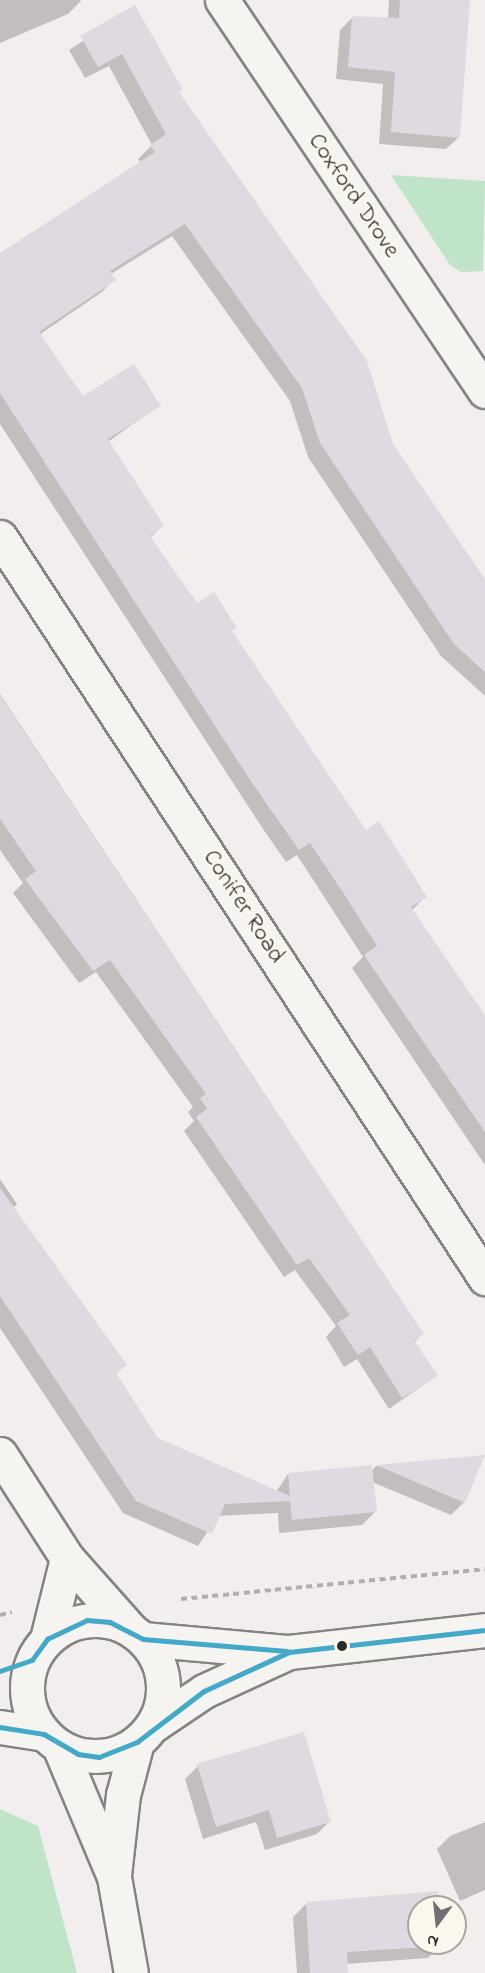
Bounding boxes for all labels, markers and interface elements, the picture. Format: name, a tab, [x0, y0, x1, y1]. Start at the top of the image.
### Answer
street label: Coxford Drove	[301, 128, 405, 264]
street label: Conifer Road	[196, 845, 290, 969]
unlabelled marker	[336, 1640, 348, 1652]
north arrow	[407, 1895, 467, 1955]
text: N	[425, 1927, 441, 1953]

